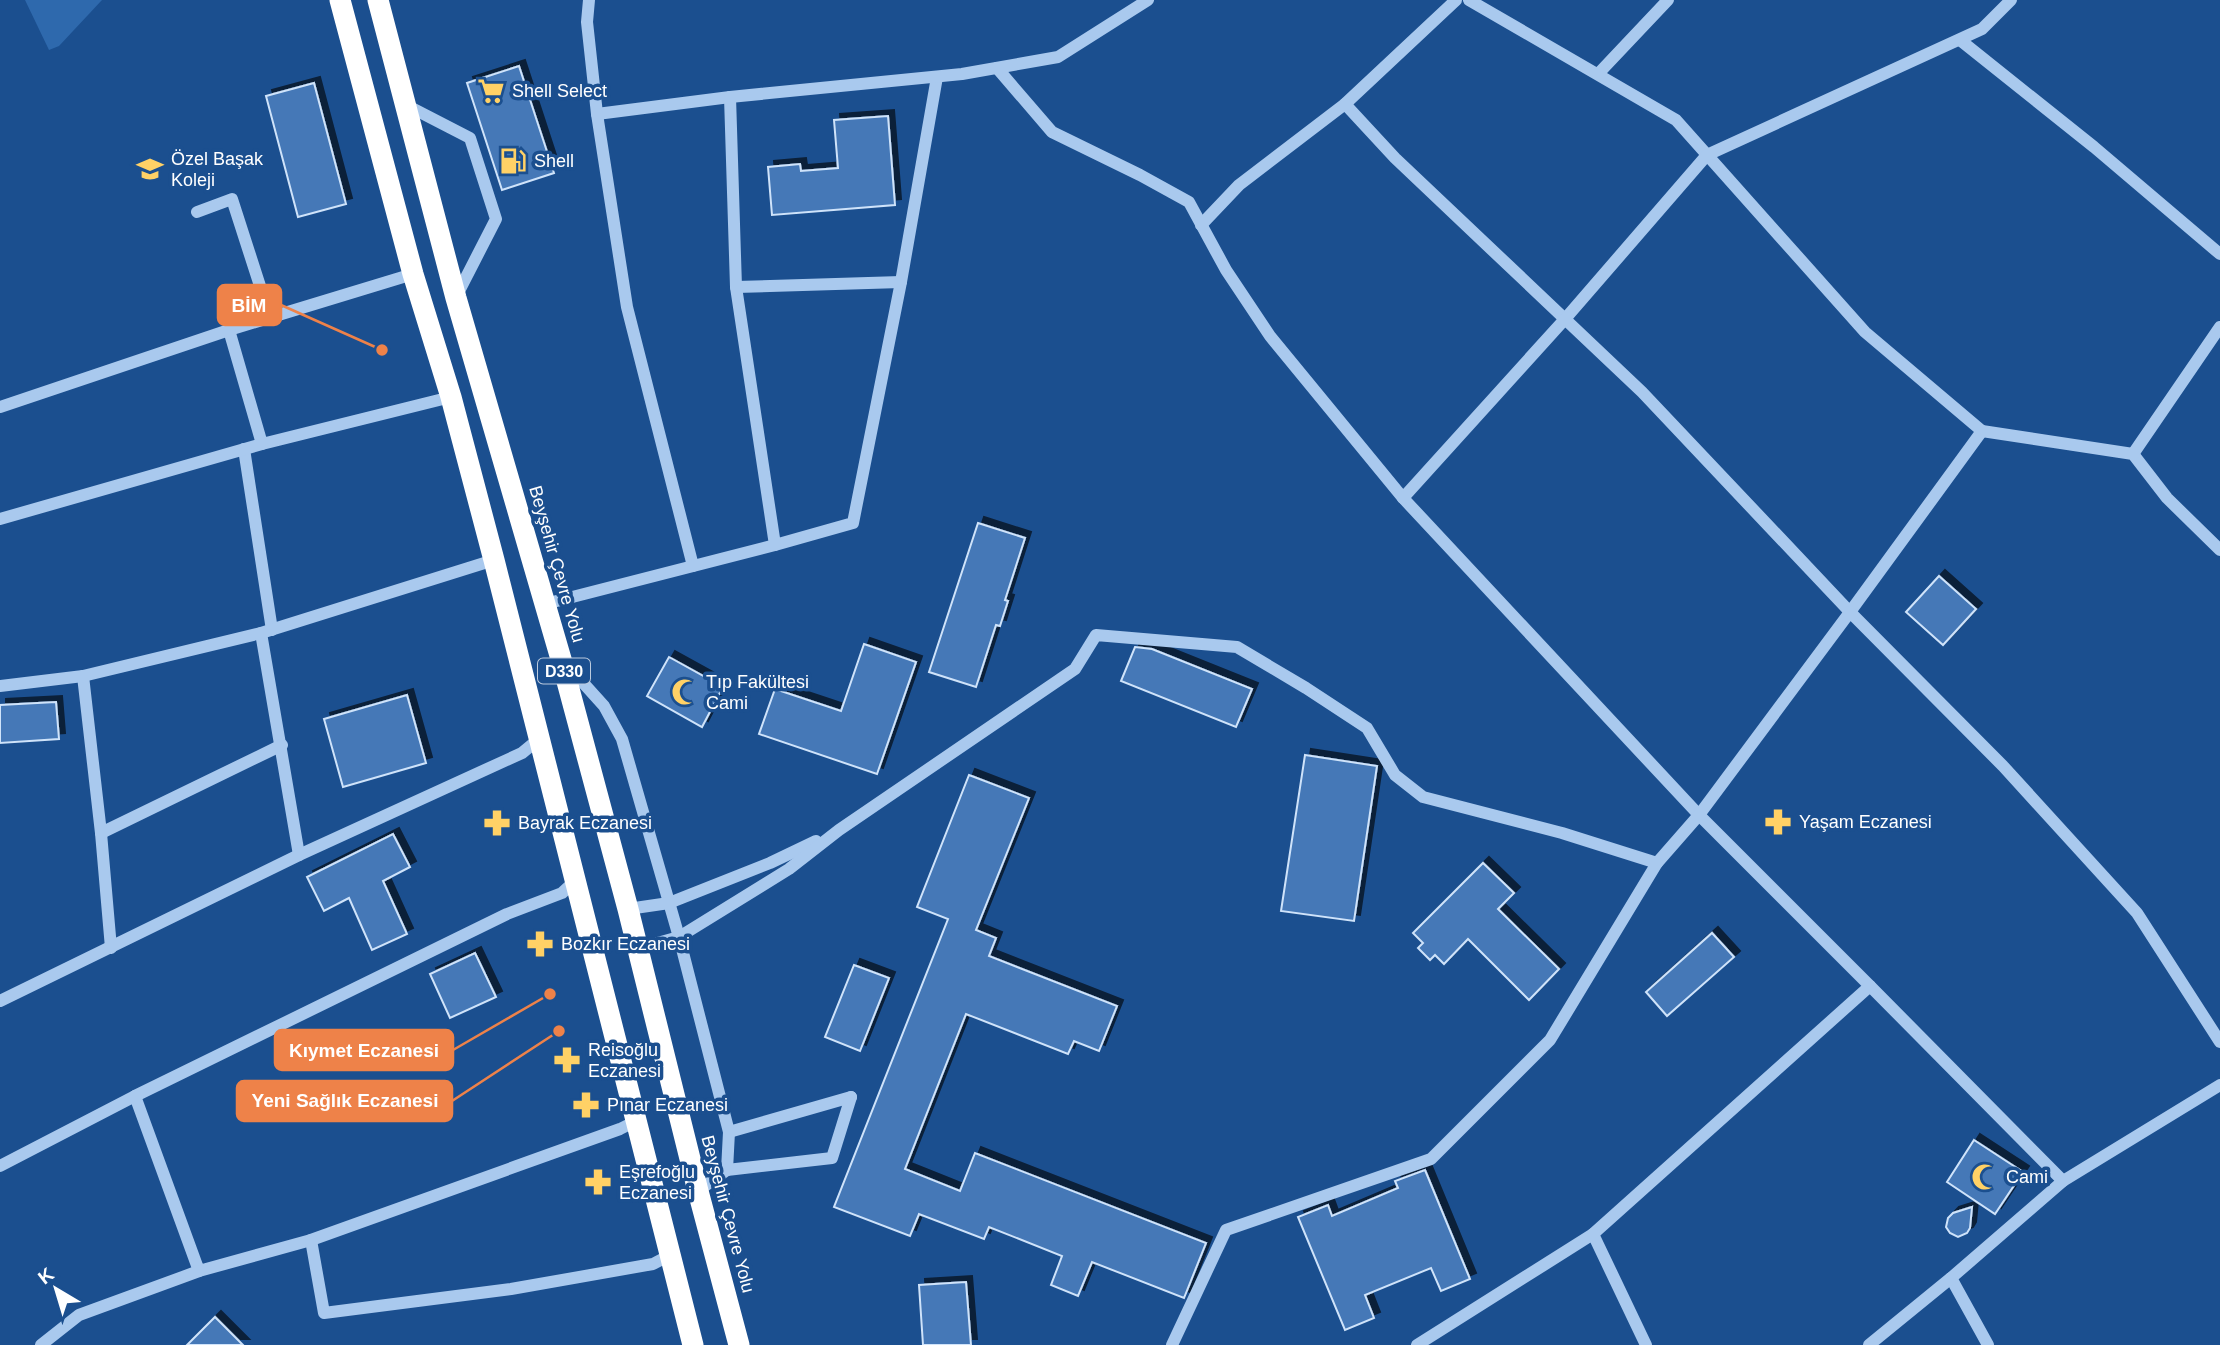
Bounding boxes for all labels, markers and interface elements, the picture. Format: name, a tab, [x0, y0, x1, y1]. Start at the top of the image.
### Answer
supermarket icon: Shell Select	[476, 76, 506, 106]
place label: Shell Select	[512, 81, 607, 101]
fuel station icon: Shell	[498, 146, 528, 176]
place label: Özel Başak Koleji	[171, 149, 264, 190]
place label: Shell	[534, 151, 574, 171]
school or university icon: Özel Başak Koleji	[135, 154, 165, 184]
callout: BİM	[218, 285, 281, 325]
text: BİM	[232, 295, 266, 316]
street label: Beyşehir Çevre Yolu	[525, 483, 589, 645]
road number: D330	[538, 658, 590, 684]
place label: Tıp Fakültesi Cami	[706, 672, 809, 713]
mosque icon: Tıp Fakültesi Cami	[670, 677, 700, 707]
pharmacy icon: Yaşam Eczanesi	[1763, 807, 1793, 837]
pharmacy icon: Bayrak Eczanesi	[482, 808, 512, 838]
place label: Yaşam Eczanesi	[1799, 812, 1932, 832]
place label: Bayrak Eczanesi	[518, 813, 652, 833]
pharmacy icon: Bozkır Eczanesi	[525, 929, 555, 959]
place label: Bozkır Eczanesi	[561, 934, 690, 954]
callout: Kıymet Eczanesi	[275, 1030, 453, 1070]
text: Kıymet Eczanesi	[289, 1040, 439, 1061]
place label: Reisoğlu Eczanesi	[588, 1040, 661, 1081]
pharmacy icon: Reisoğlu Eczanesi	[552, 1045, 582, 1075]
callout: Yeni Sağlık Eczanesi	[237, 1081, 452, 1121]
text: Yeni Sağlık Eczanesi	[252, 1090, 438, 1111]
pharmacy icon: Pınar Eczanesi	[571, 1090, 601, 1120]
place label: Pınar Eczanesi	[607, 1095, 728, 1115]
street label: Beyşehir Çevre Yolu	[697, 1133, 759, 1295]
place label: Eşrefoğlu Eczanesi	[619, 1162, 695, 1203]
mosque icon: Cami	[1970, 1162, 2000, 1192]
pharmacy icon: Eşrefoğlu Eczanesi	[583, 1167, 613, 1197]
place label: Cami	[2006, 1167, 2048, 1187]
north arrow	[21, 1254, 91, 1324]
text: K	[34, 1263, 58, 1288]

